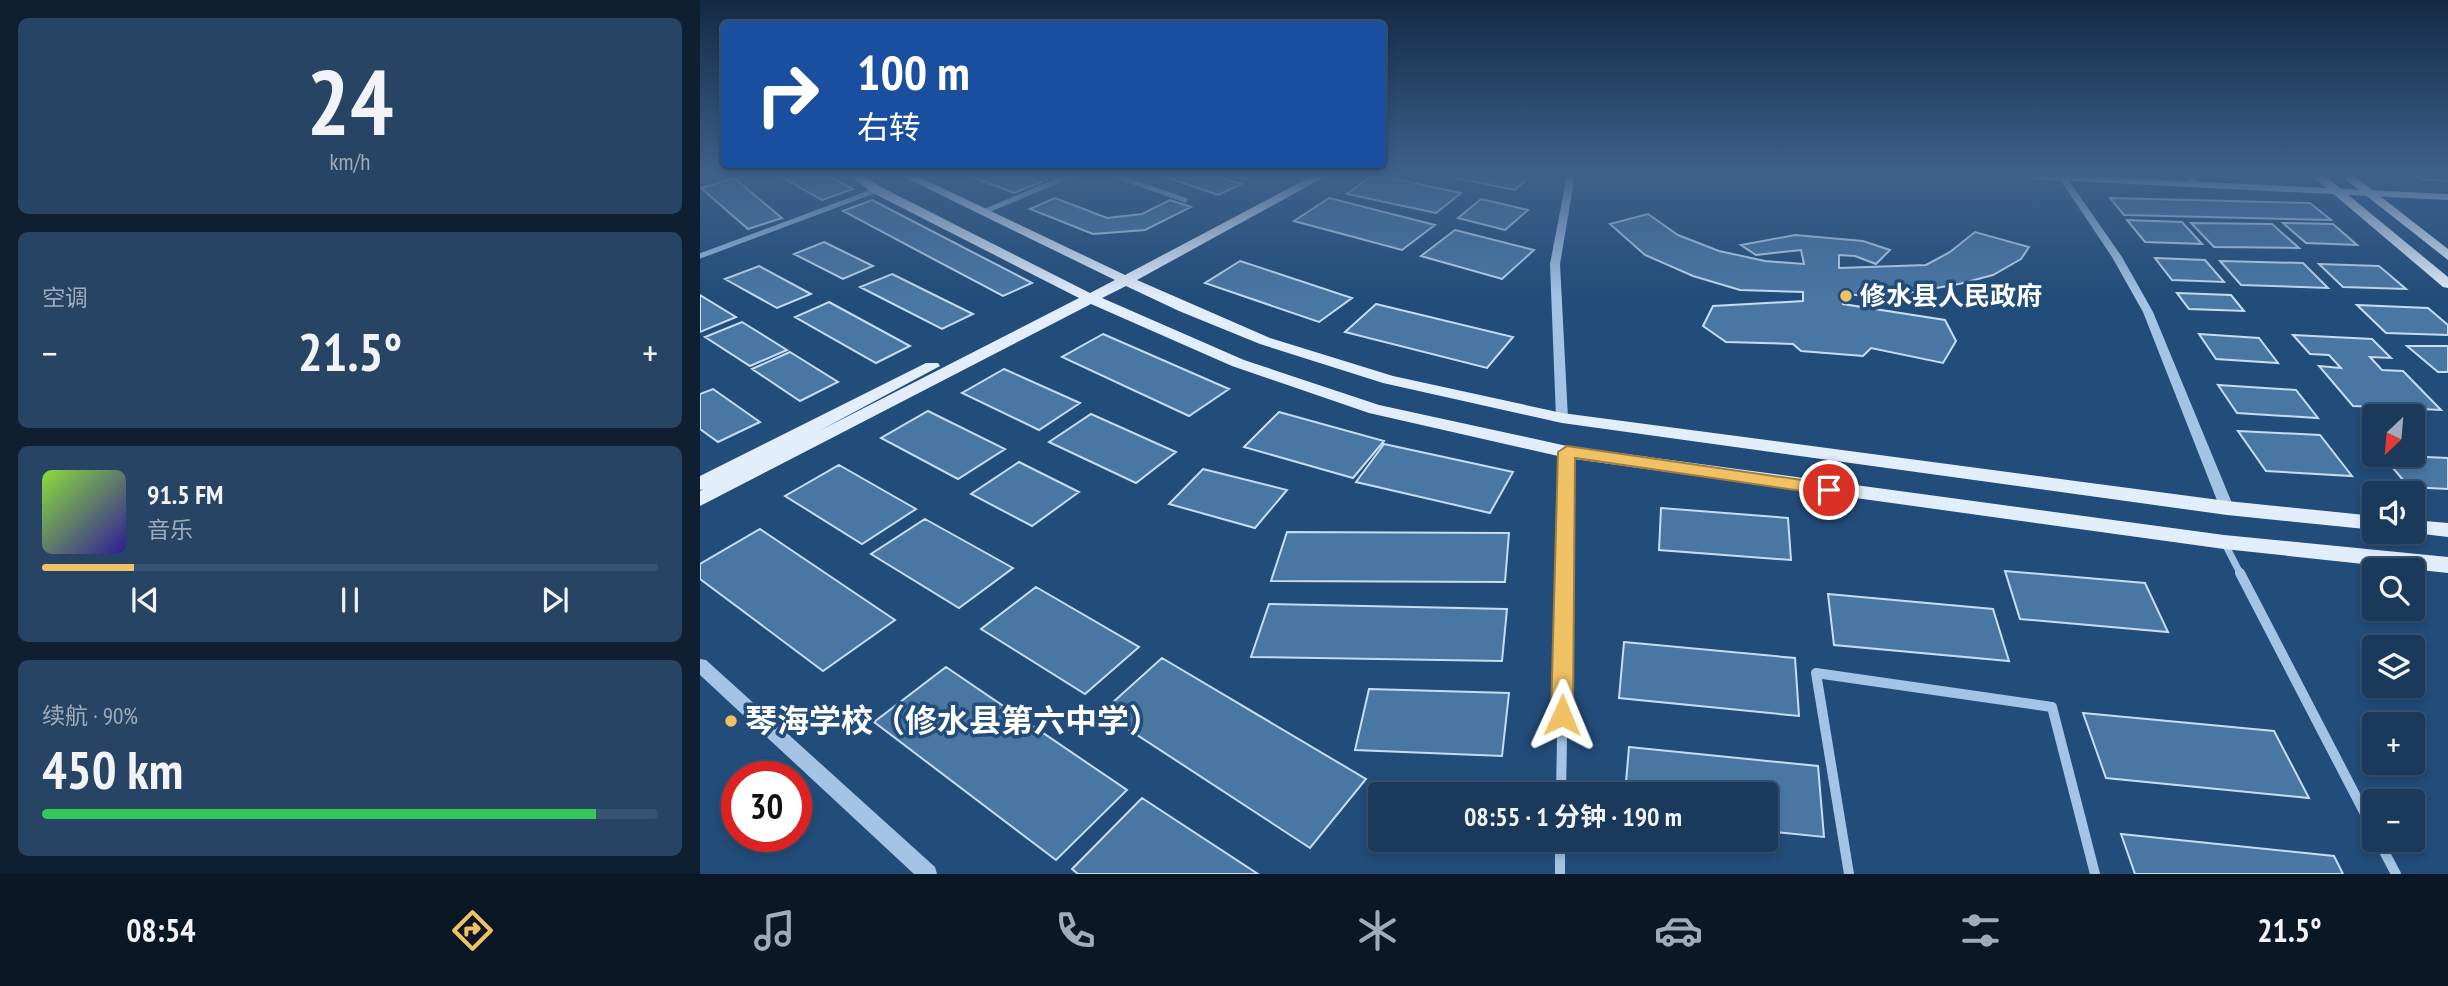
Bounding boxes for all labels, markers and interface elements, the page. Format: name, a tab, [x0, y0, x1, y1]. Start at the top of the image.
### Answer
text: 100 m	[857, 40, 970, 104]
text: 24	[307, 42, 394, 160]
icon: right	[742, 49, 833, 140]
text: 右转	[857, 106, 921, 148]
text: km/h	[330, 147, 370, 176]
place label: 修水县人民政府	[1860, 279, 2042, 312]
text: 空调	[42, 283, 88, 312]
marker: 修水县人民政府	[1838, 288, 1854, 304]
text: 21.5°	[298, 318, 402, 385]
text: −	[42, 328, 58, 377]
text: +	[642, 328, 658, 377]
north arrow	[2362, 404, 2426, 467]
map controls	[2362, 404, 2425, 852]
pin	[1799, 460, 1859, 520]
icon: arrive	[1810, 471, 1848, 509]
text: 91.5 FM	[147, 478, 223, 511]
button: sound	[2362, 481, 2425, 544]
text: 音乐	[147, 515, 193, 544]
button: search	[2362, 558, 2425, 621]
icon: previous	[126, 581, 164, 619]
icon: pause	[331, 581, 369, 619]
icon: next	[536, 581, 574, 619]
button: layers	[2362, 635, 2425, 698]
position arrow	[1525, 678, 1599, 752]
place label: 琴海学校（修水县第六中学）	[745, 699, 1161, 741]
text: 续航 · 90%	[42, 701, 138, 730]
button: +	[2362, 712, 2425, 775]
marker: 琴海学校（修水县第六中学）	[723, 713, 739, 729]
text: 450 km	[42, 736, 183, 803]
speed limit sign: 30	[721, 761, 812, 852]
button: −	[2362, 789, 2425, 852]
text: 08:55 · 1 分钟 · 190 m	[1464, 800, 1682, 833]
icon: directions	[448, 906, 497, 955]
icon: music	[750, 906, 799, 955]
icon: phone	[1051, 906, 1100, 955]
icon: climate	[1353, 906, 1402, 955]
icon: car	[1654, 906, 1703, 955]
icon: filters	[1956, 906, 2005, 955]
text: 08:54	[126, 909, 195, 951]
text: 21.5°	[2257, 909, 2322, 951]

